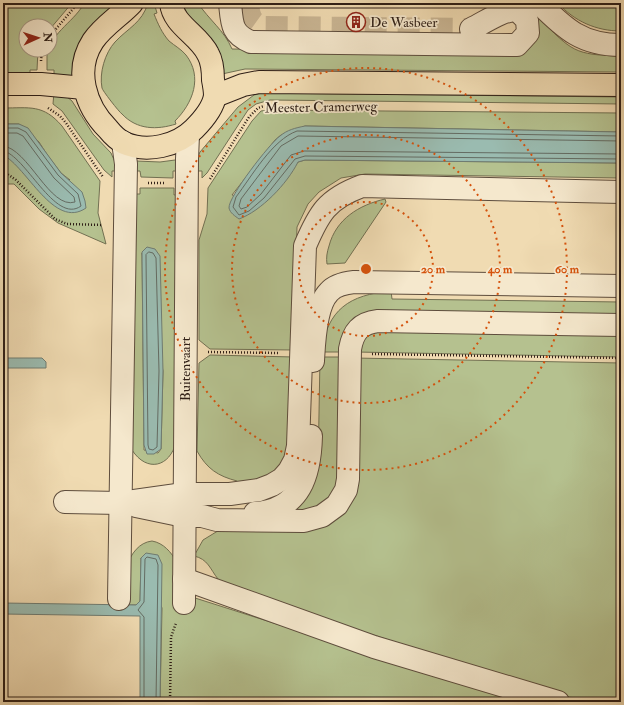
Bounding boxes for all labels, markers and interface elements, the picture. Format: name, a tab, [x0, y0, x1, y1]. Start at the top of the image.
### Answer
building icon: De Wasbeer	[345, 11, 367, 33]
place label: De Wasbeer	[370, 14, 438, 31]
north arrow	[18, 18, 58, 58]
text: N	[41, 31, 54, 44]
street label: Meester Cramerweg	[265, 97, 379, 116]
centre of rings	[359, 262, 373, 276]
text: 20 m	[421, 262, 446, 277]
text: 40 m	[487, 262, 513, 277]
text: 60 m	[555, 262, 580, 277]
street label: Buitenvaart	[177, 336, 194, 401]

